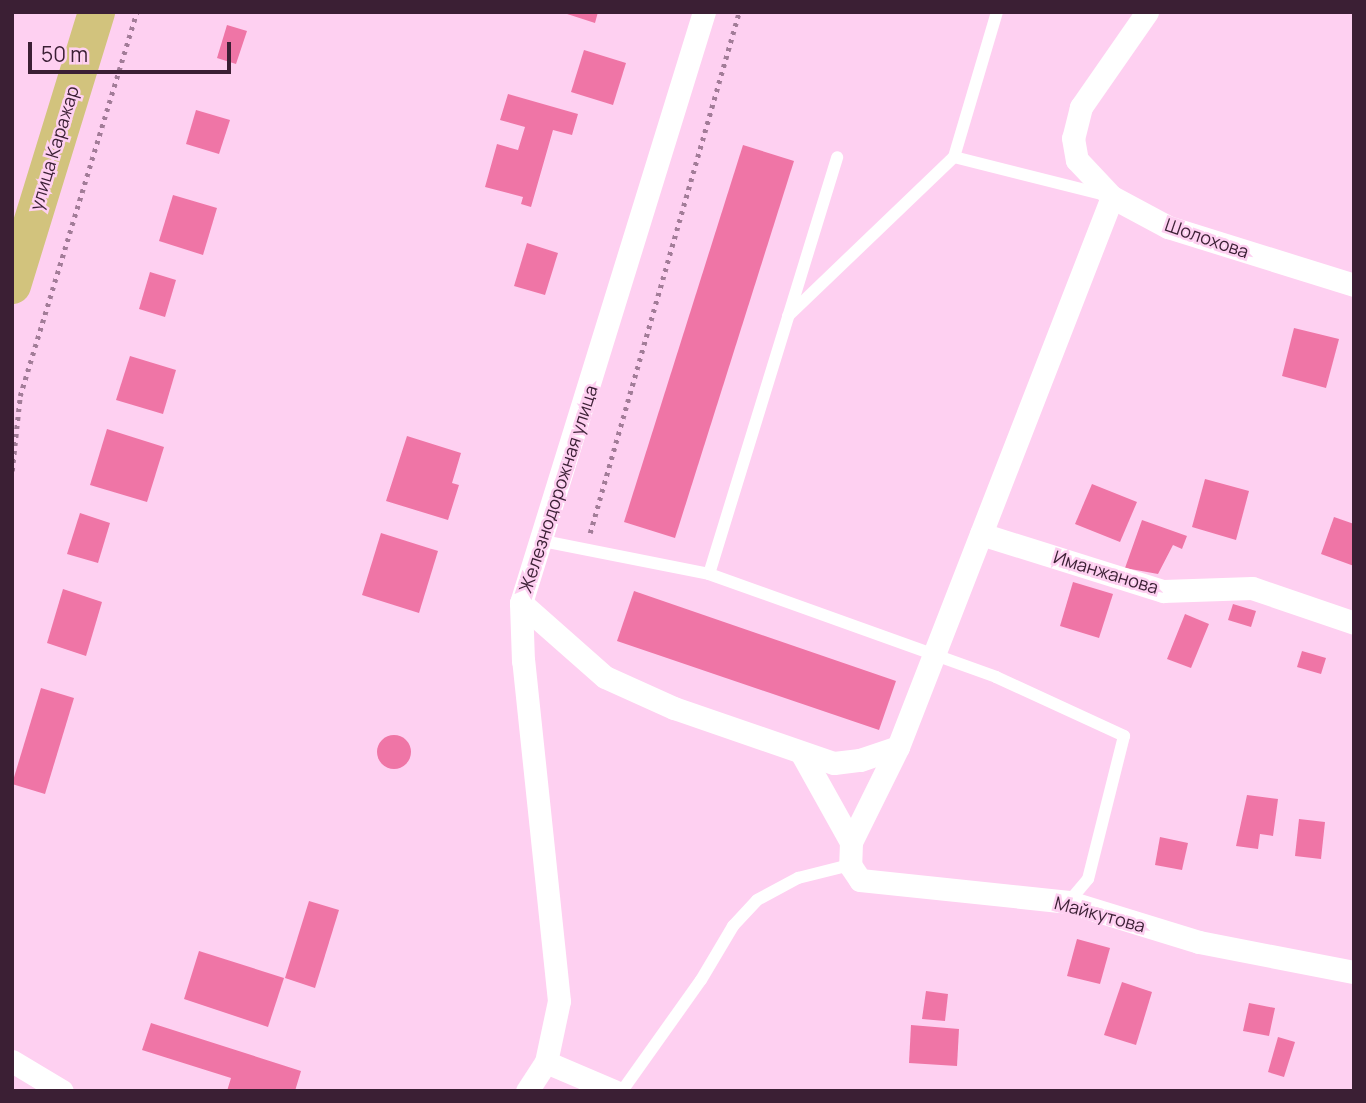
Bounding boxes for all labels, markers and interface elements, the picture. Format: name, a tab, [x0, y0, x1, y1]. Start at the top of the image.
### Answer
scale bar	[32, 28, 234, 72]
text: 50 m	[41, 40, 88, 68]
street label: улица Каражар	[25, 83, 83, 213]
street label: Шолохова	[1162, 214, 1252, 262]
street label: Железнодорожная улица	[514, 382, 602, 596]
street label: Иманжанова	[1051, 546, 1161, 598]
street label: Майкутова	[1052, 892, 1148, 936]

